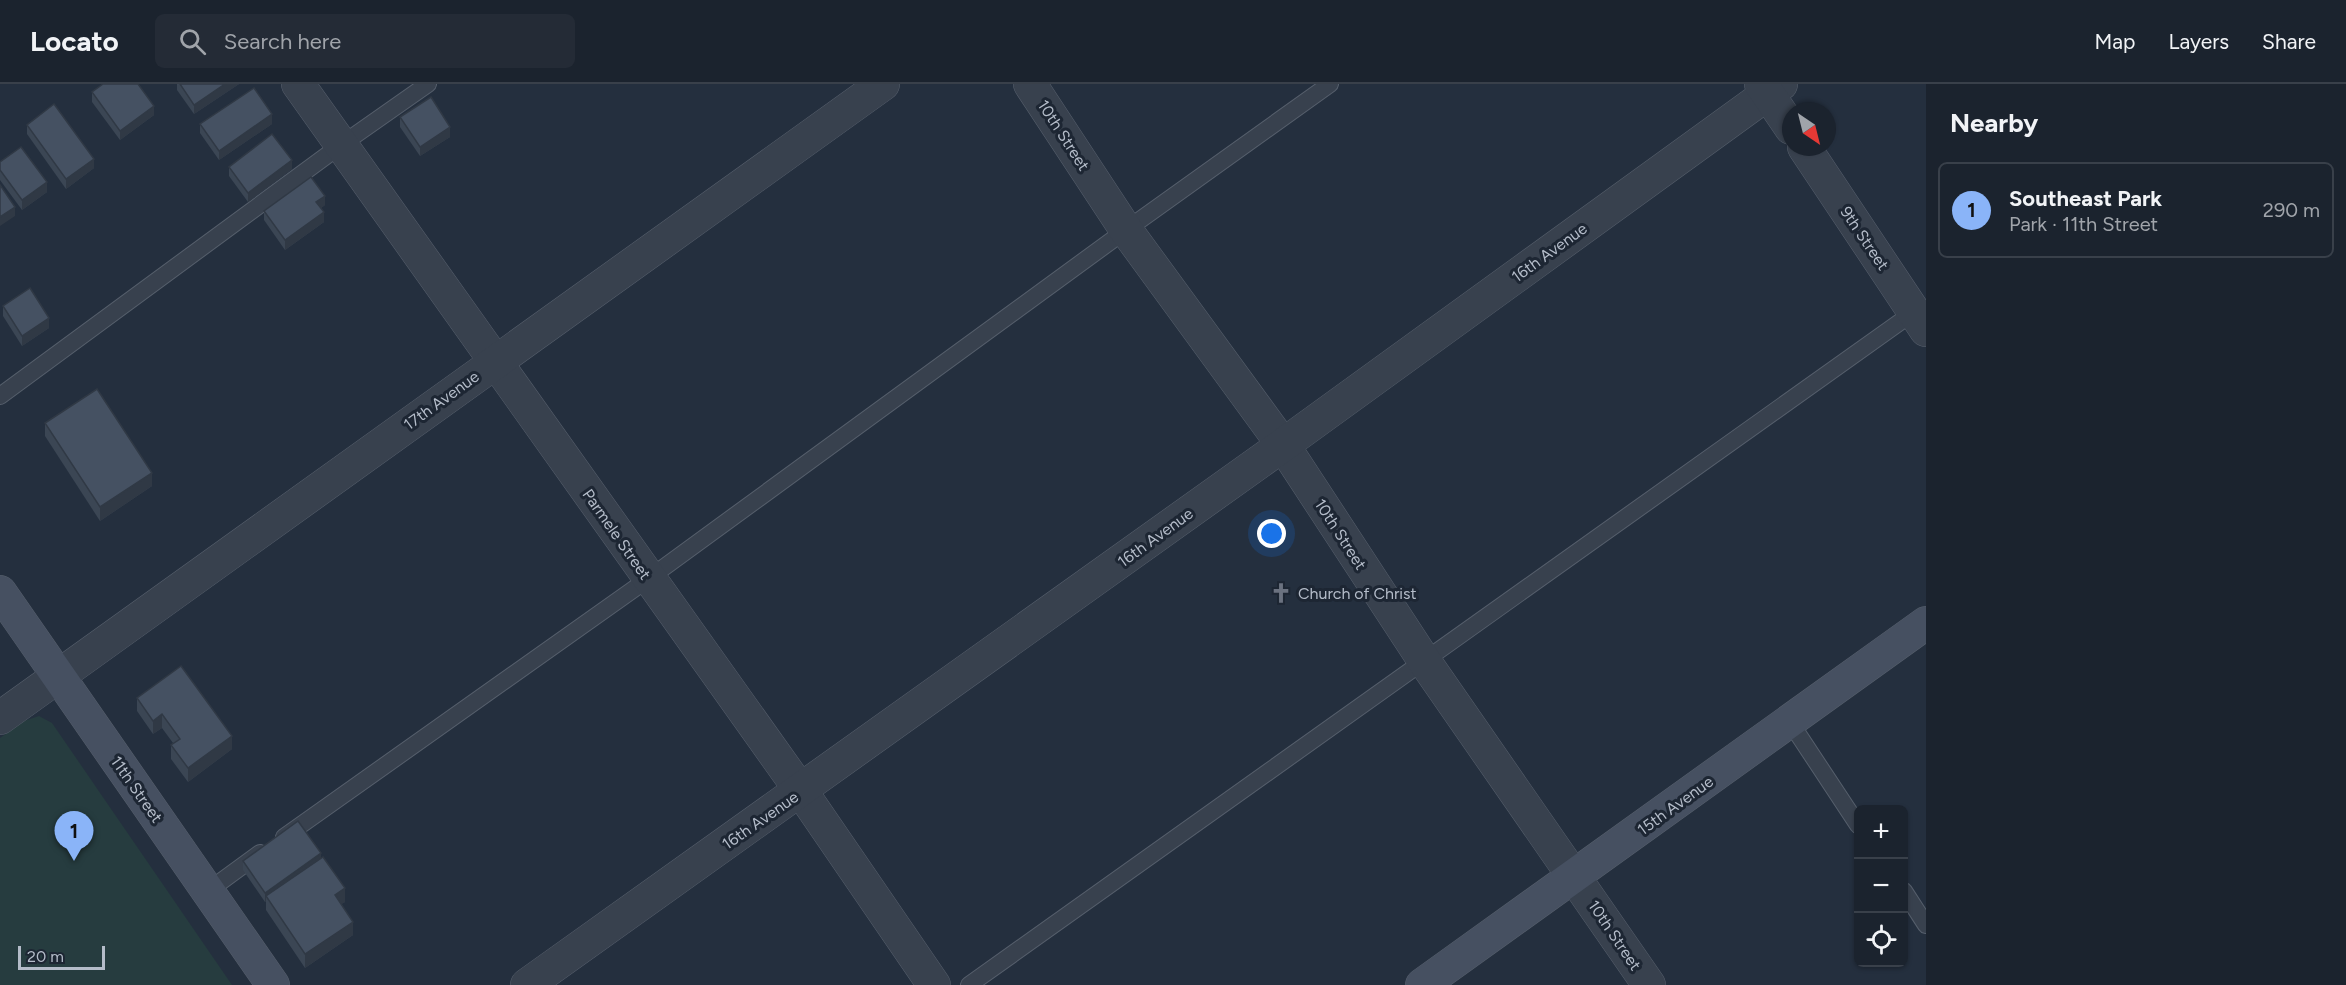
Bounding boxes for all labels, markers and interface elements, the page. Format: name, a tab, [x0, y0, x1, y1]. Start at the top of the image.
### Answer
search box	[155, 14, 575, 68]
text: Locato	[30, 24, 119, 58]
icon: search	[176, 25, 209, 58]
text: Search here	[224, 28, 341, 55]
text: Map	[2095, 29, 2135, 54]
text: Layers	[2168, 29, 2229, 54]
text: Share	[2262, 29, 2316, 54]
street label: 10th Street	[1034, 96, 1093, 174]
north arrow	[1782, 102, 1836, 156]
text: Nearby	[1950, 107, 2038, 139]
text: Southeast Park	[2009, 185, 2162, 212]
text: 1	[1967, 198, 1976, 222]
text: 290 m	[2263, 198, 2320, 222]
street label: 9th Street	[1836, 203, 1893, 274]
text: Park · 11th Street	[2009, 212, 2158, 236]
street label: 16th Avenue	[1508, 218, 1591, 286]
street label: 17th Avenue	[400, 367, 483, 434]
street label: Parmele Street	[578, 485, 655, 583]
street label: 10th Street	[1311, 495, 1370, 573]
street label: 16th Avenue	[1114, 503, 1197, 571]
your location	[1257, 519, 1286, 548]
church icon: Church of Christ	[1269, 581, 1293, 605]
place label: Church of Christ	[1298, 584, 1417, 603]
street label: 11th Street	[107, 752, 166, 826]
street label: 15th Avenue	[1634, 771, 1717, 839]
street label: 16th Avenue	[719, 787, 802, 854]
map controls	[1854, 805, 1908, 967]
button: +	[1854, 805, 1908, 859]
pin: 1	[54, 812, 94, 861]
button: −	[1854, 859, 1908, 913]
street label: 10th Street	[1584, 897, 1645, 974]
button: locate	[1854, 913, 1908, 967]
scale bar	[18, 943, 105, 970]
text: 20 m	[27, 947, 64, 966]

